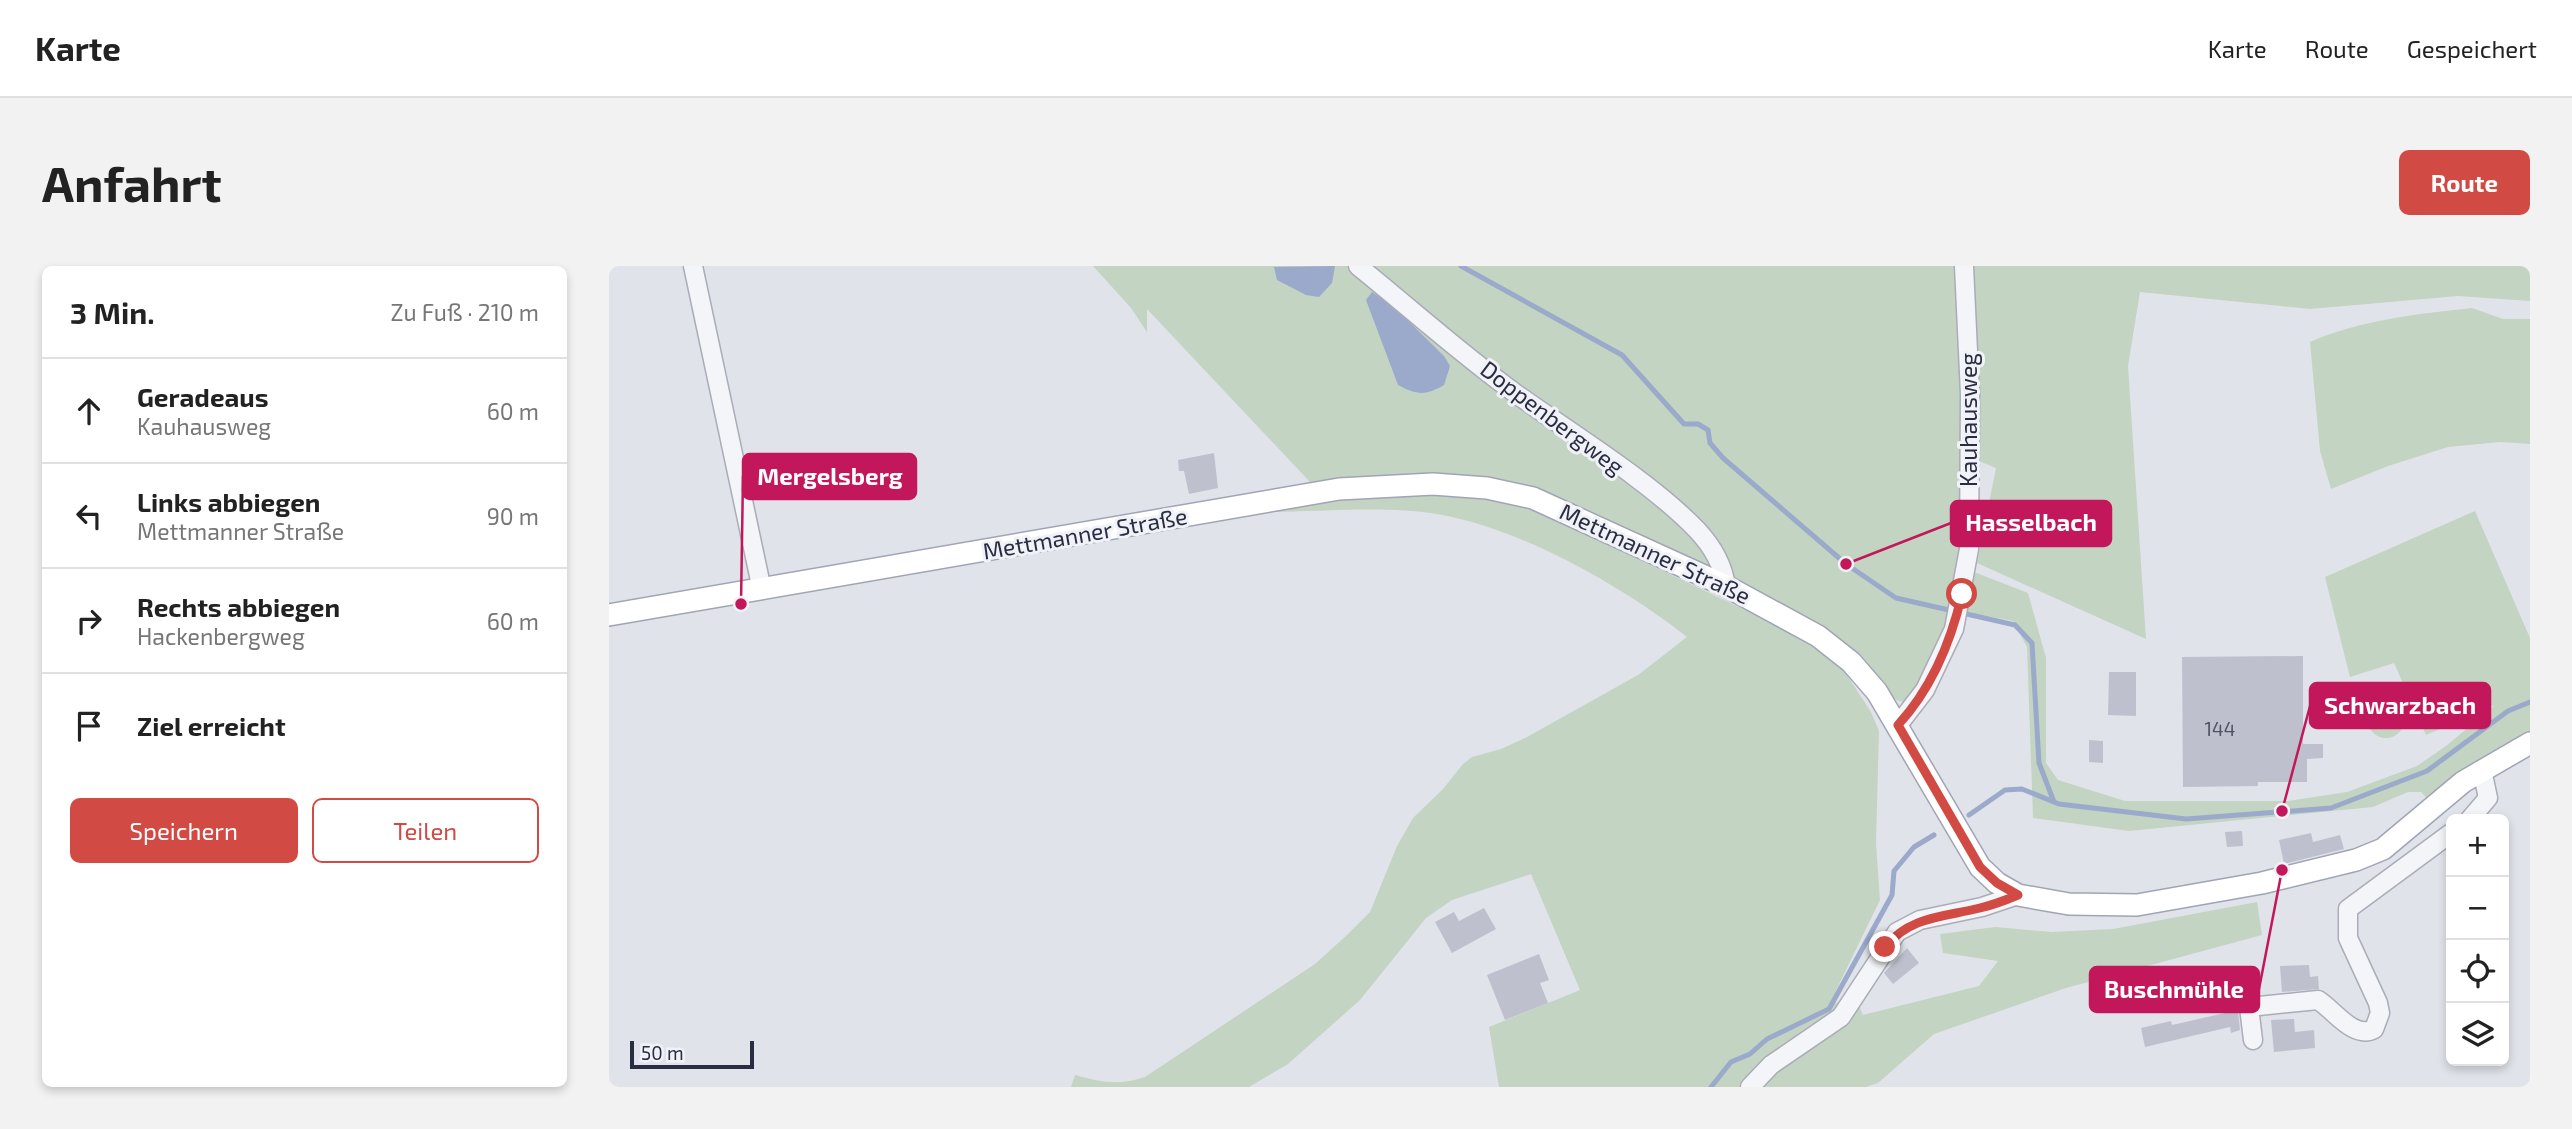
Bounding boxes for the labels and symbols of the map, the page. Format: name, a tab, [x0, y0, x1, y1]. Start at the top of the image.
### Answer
street label: Kauhausweg	[1954, 353, 1982, 487]
street label: Doppenbergweg	[1475, 354, 1630, 480]
callout: Mergelsberg	[743, 454, 916, 499]
text: Mergelsberg	[757, 461, 903, 490]
street label: Mettmanner Straße	[1556, 497, 1755, 610]
street label: Mettmanner Straße	[980, 501, 1189, 565]
callout: Hasselbach	[1951, 501, 2111, 546]
text: Hasselbach	[1965, 507, 2097, 536]
route start	[1946, 578, 1977, 609]
callout: Schwarzbach	[2310, 683, 2490, 728]
text: Schwarzbach	[2324, 690, 2476, 719]
house number: 144	[2205, 717, 2235, 740]
route end	[1869, 931, 1900, 962]
callout: Buschmühle	[2090, 967, 2259, 1012]
text: Buschmühle	[2104, 974, 2244, 1003]
scale bar	[630, 1038, 754, 1070]

